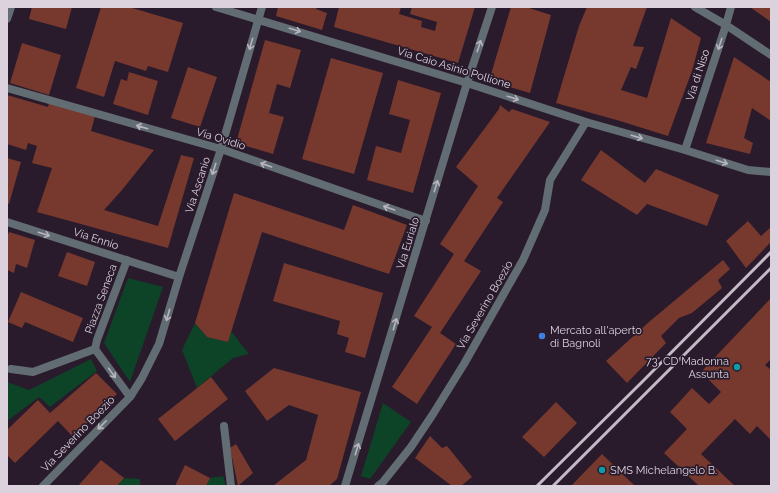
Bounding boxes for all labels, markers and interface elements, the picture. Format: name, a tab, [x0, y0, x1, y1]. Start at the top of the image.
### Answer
one-way arrow	[288, 27, 301, 34]
one-way arrow	[247, 38, 254, 51]
one-way arrow	[716, 38, 723, 51]
one-way arrow	[476, 39, 483, 52]
street label: Via Caio Asinio Pollione	[396, 45, 513, 92]
street label: Via di Niso	[684, 47, 713, 102]
one-way arrow	[506, 95, 519, 102]
one-way arrow	[136, 123, 149, 130]
street label: Via Ovidio	[195, 125, 248, 153]
one-way arrow	[630, 133, 643, 141]
street label: Via Ascanio	[183, 155, 213, 215]
one-way arrow	[715, 159, 728, 166]
one-way arrow	[260, 161, 273, 168]
one-way arrow	[210, 163, 218, 175]
one-way arrow	[433, 180, 440, 193]
one-way arrow	[383, 204, 396, 211]
street label: Via Eurialo	[394, 215, 422, 271]
street label: Via Ennio	[72, 226, 121, 253]
one-way arrow	[38, 231, 51, 238]
street label: Via Severino Boezio	[454, 258, 516, 352]
street label: Piazza Seneca	[82, 263, 120, 335]
one-way arrow	[164, 308, 171, 321]
one-way arrow	[392, 318, 399, 331]
place label: Mercato all'aperto di Bagnoli	[550, 324, 642, 350]
marker: Mercato all'aperto di Bagnoli	[537, 331, 547, 341]
place label: 73° CD Madonna Assunta	[646, 355, 729, 381]
marker: 73° CD Madonna Assunta	[732, 362, 742, 372]
one-way arrow	[108, 367, 117, 378]
street label: Via Severino Boezio	[38, 393, 118, 475]
one-way arrow	[98, 420, 107, 430]
one-way arrow	[354, 442, 361, 455]
place label: SMS Michelangelo B.	[610, 464, 717, 477]
marker: SMS Michelangelo B.	[597, 465, 607, 475]

